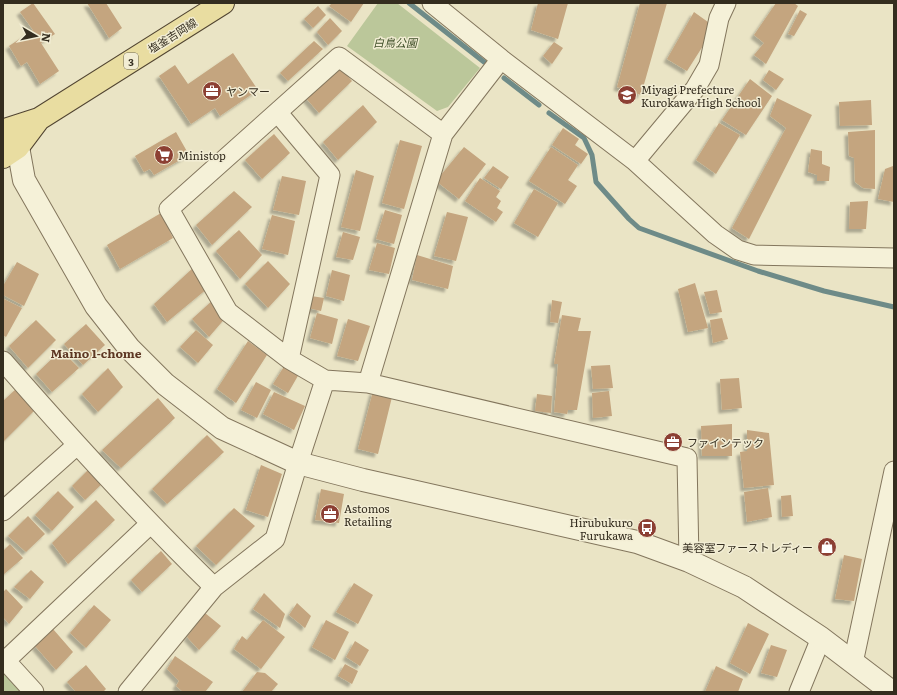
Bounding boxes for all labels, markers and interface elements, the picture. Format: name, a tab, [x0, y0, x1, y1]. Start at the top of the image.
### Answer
street label: 塩釜吉岡線	[144, 14, 200, 56]
north arrow	[16, 16, 56, 56]
text: N	[38, 32, 55, 44]
park label: 白鳥公園	[373, 34, 419, 50]
road number: 3	[124, 53, 138, 69]
office icon: ヤンマー	[201, 80, 223, 102]
place label: Miyagi Prefecture Kurokawa High School	[641, 81, 761, 110]
place label: ヤンマー	[226, 83, 270, 99]
school or university icon: Miyagi Prefecture Kurokawa High School	[616, 84, 638, 106]
supermarket icon: Ministop	[153, 144, 175, 166]
place label: Ministop	[178, 147, 226, 163]
district label: Maino 1-chome	[51, 344, 142, 362]
office icon: ファインテック	[662, 431, 684, 453]
place label: ファインテック	[687, 434, 764, 450]
place label: Astomos Retailing	[344, 500, 393, 529]
office icon: Astomos Retailing	[319, 503, 341, 525]
place label: Hirubukuro Furukawa	[569, 514, 633, 543]
bus stop icon: Hirubukuro Furukawa	[636, 517, 658, 539]
shop icon: 美容室ファーストレディー	[816, 536, 838, 558]
place label: 美容室ファーストレディー	[682, 539, 813, 555]

